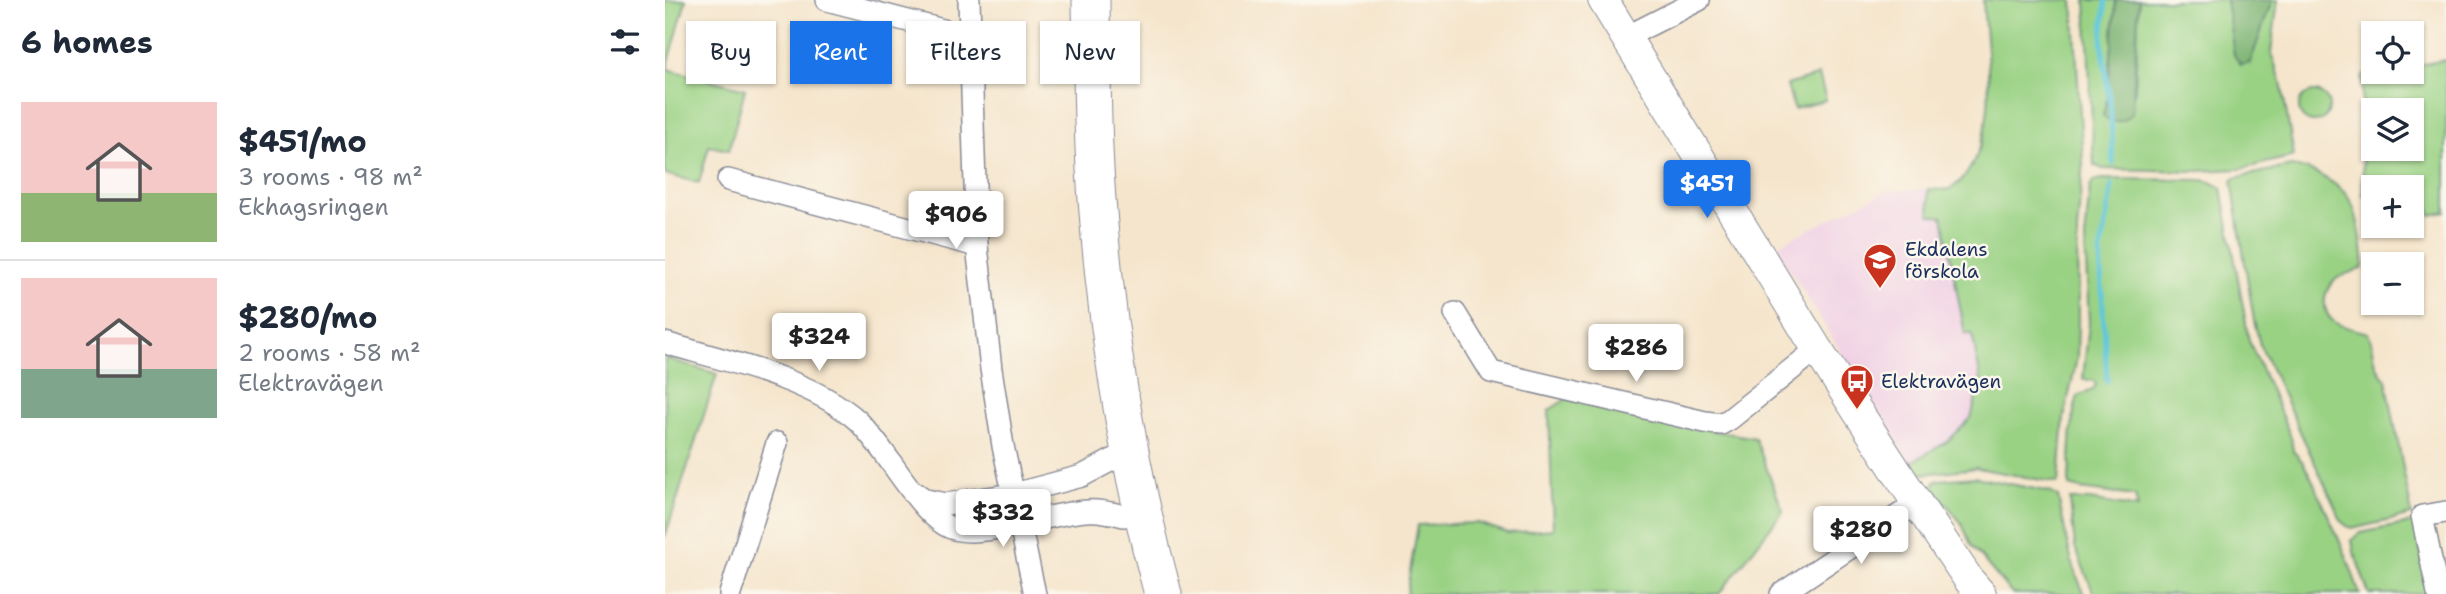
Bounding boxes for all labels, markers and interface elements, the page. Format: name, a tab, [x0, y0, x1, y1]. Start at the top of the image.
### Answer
chip: Buy	[686, 21, 776, 84]
chip: Rent	[790, 21, 892, 84]
chip: Filters	[906, 21, 1026, 84]
chip: New	[1040, 21, 1140, 84]
map controls	[2361, 21, 2424, 315]
button: locate	[2361, 21, 2424, 84]
text: 6 homes	[21, 22, 153, 63]
icon: filters	[606, 23, 644, 61]
button: layers	[2361, 98, 2424, 161]
text: $451/mo	[238, 121, 367, 162]
icon: home	[77, 130, 161, 214]
pin: $451	[1666, 160, 1748, 220]
text: 3 rooms · 98 m²	[238, 162, 423, 192]
text: $451	[1680, 168, 1734, 198]
button: +	[2361, 175, 2424, 238]
pin: $906	[915, 191, 997, 251]
text: Ekhagsringen	[238, 192, 389, 222]
text: $906	[924, 199, 988, 229]
place label: Ekdalens förskola	[1905, 237, 1988, 284]
school or university icon: Ekdalens förskola	[1861, 241, 1899, 290]
button: −	[2361, 252, 2424, 315]
text: $280/mo	[238, 297, 378, 338]
icon: home	[77, 306, 161, 390]
pin: $324	[778, 314, 860, 373]
text: $324	[788, 321, 850, 351]
pin: $286	[1595, 324, 1677, 384]
text: $286	[1604, 332, 1668, 362]
text: 2 rooms · 58 m²	[238, 338, 421, 368]
bus stop icon: Elektravägen	[1838, 362, 1876, 411]
text: Elektravägen	[238, 368, 383, 398]
place label: Elektravägen	[1881, 369, 2001, 394]
pin: $332	[962, 490, 1044, 549]
text: $332	[972, 497, 1034, 527]
pin: $280	[1820, 506, 1902, 566]
text: $280	[1829, 514, 1893, 544]

